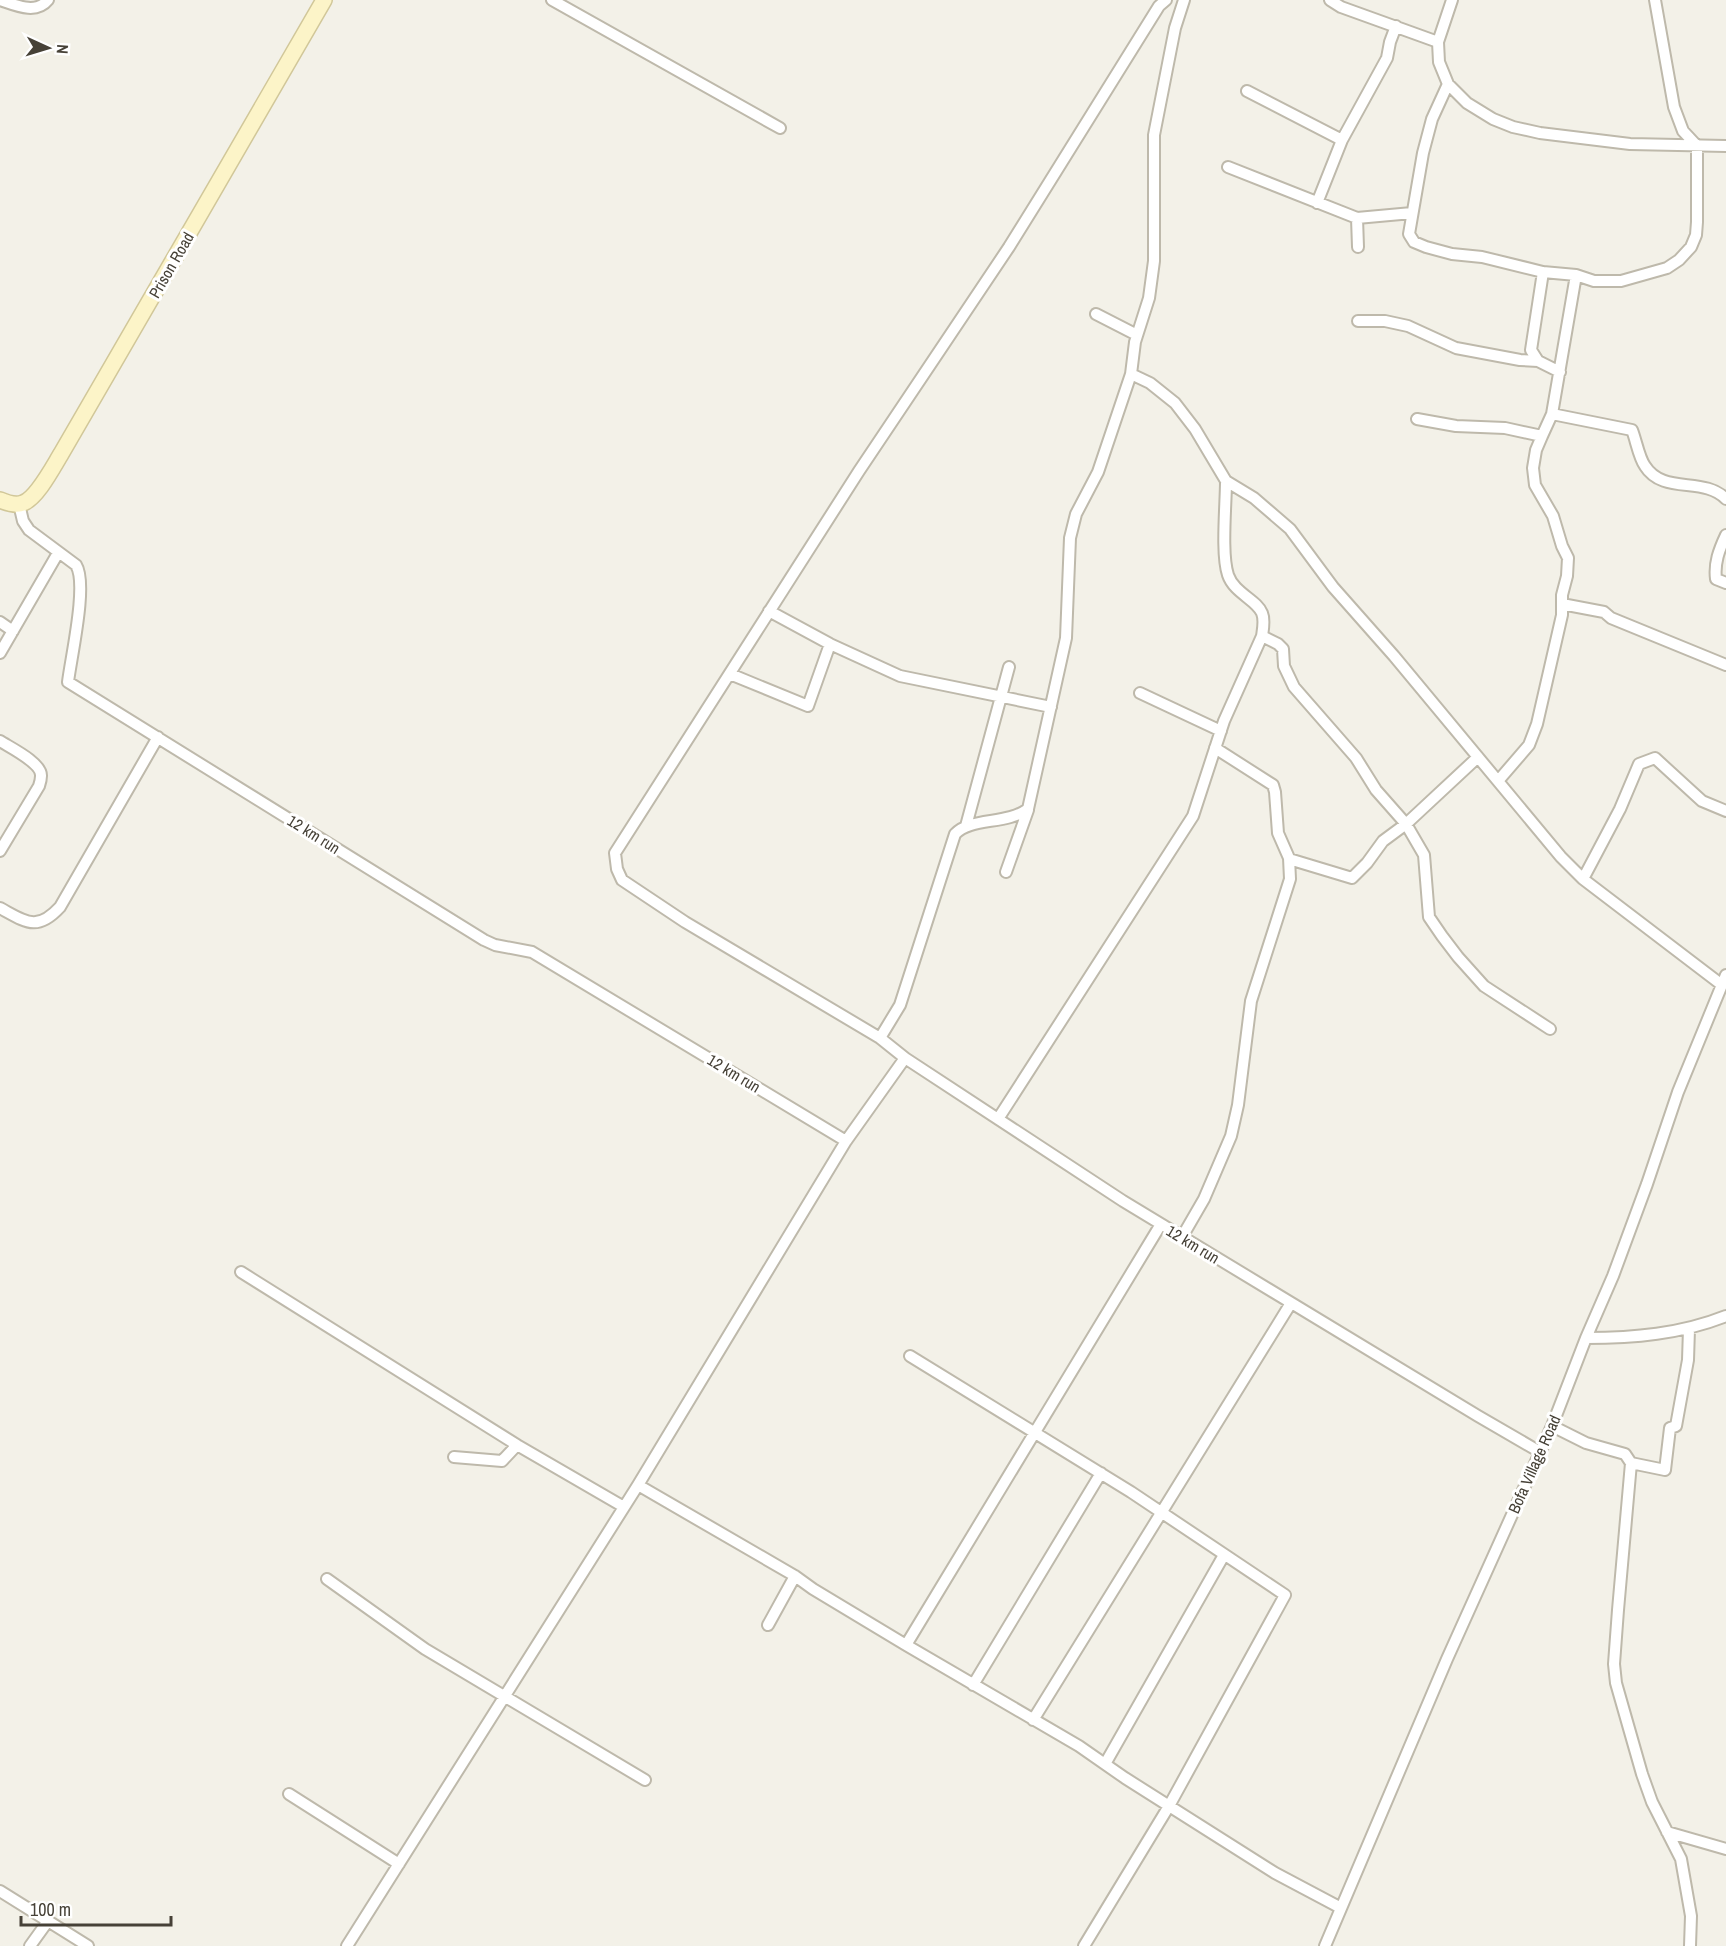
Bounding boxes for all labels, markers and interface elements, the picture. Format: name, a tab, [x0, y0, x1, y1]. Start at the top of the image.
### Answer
north arrow	[18, 18, 78, 78]
text: N	[52, 44, 74, 55]
street label: Prison Road	[143, 228, 199, 302]
street label: 12 km run	[283, 809, 345, 859]
street label: 12 km run	[703, 1049, 765, 1097]
street label: 12 km run	[1162, 1220, 1224, 1268]
street label: Bofa Village Road	[1502, 1411, 1566, 1517]
scale bar	[21, 1889, 171, 1927]
text: 100 m	[30, 1897, 71, 1922]

